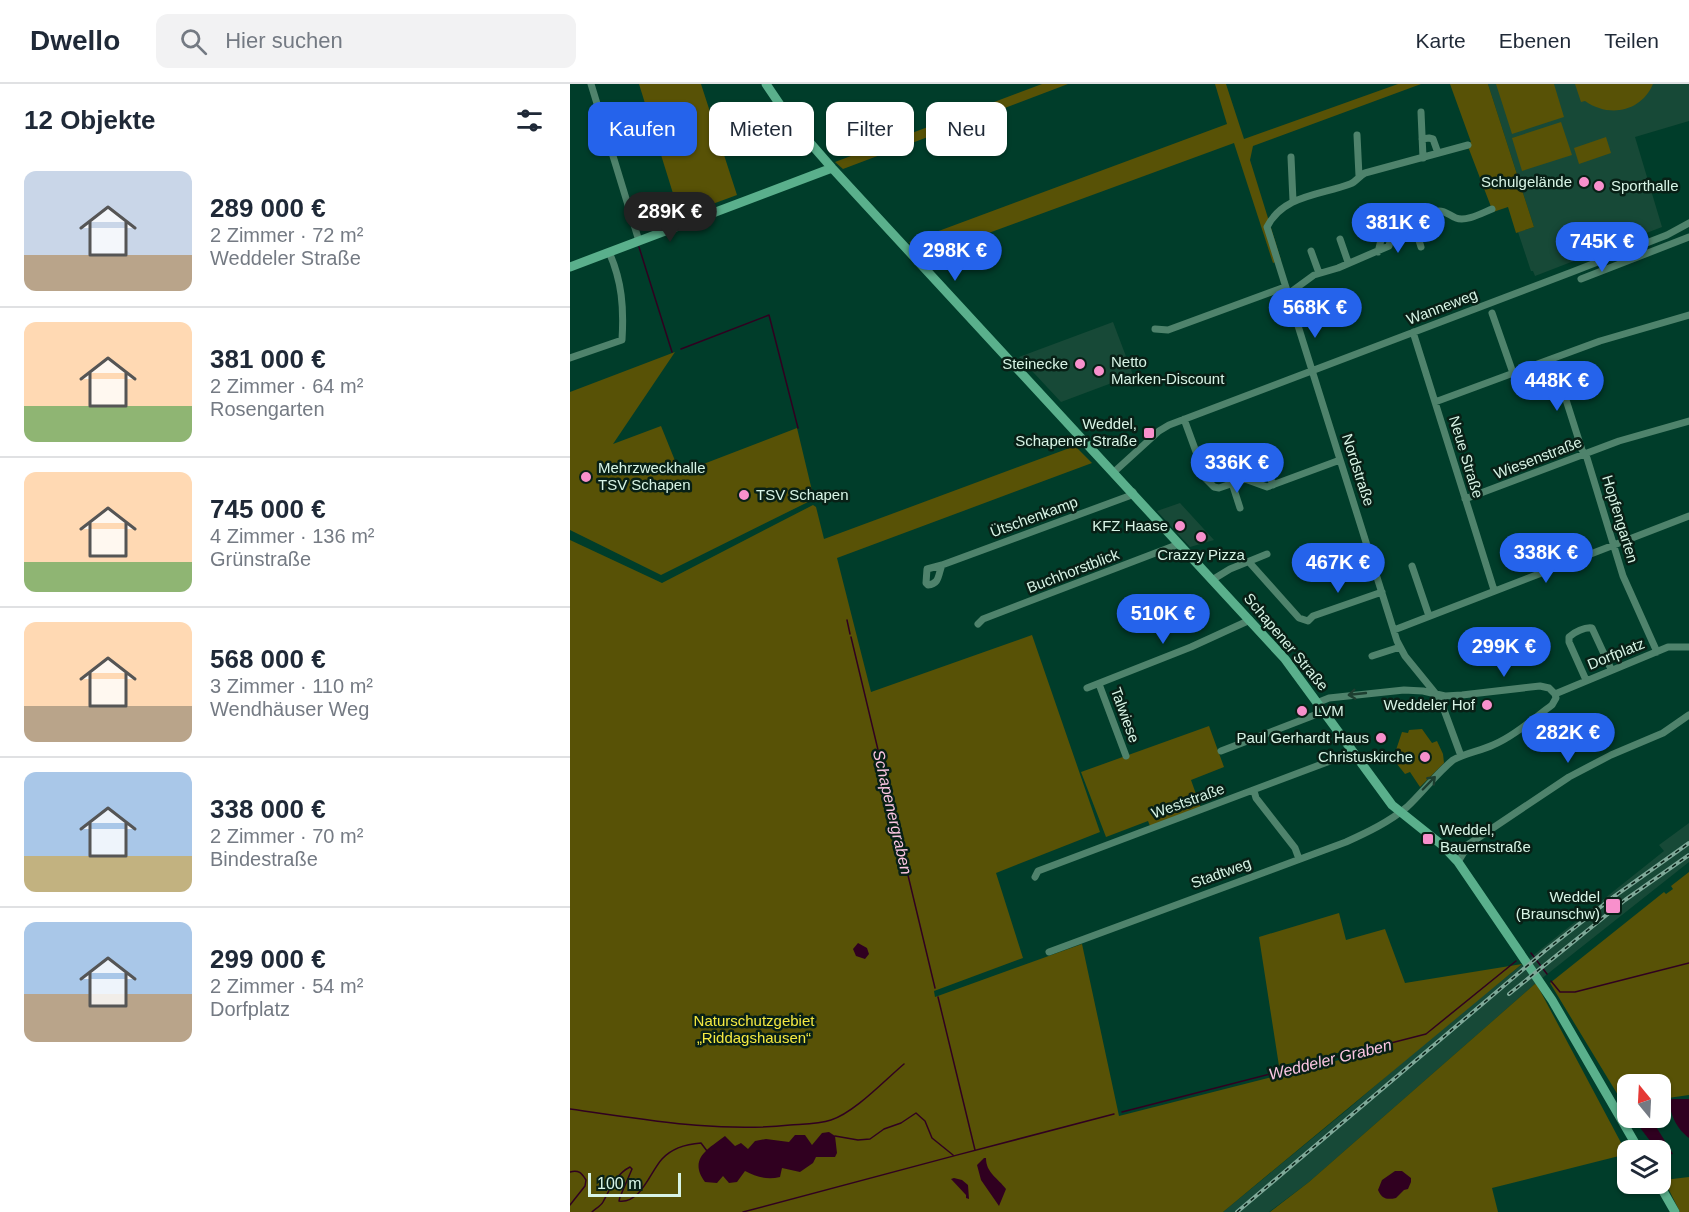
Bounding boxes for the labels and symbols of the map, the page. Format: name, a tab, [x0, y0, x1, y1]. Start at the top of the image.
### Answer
place label: Schulgelände	[1481, 173, 1572, 190]
marker: Schulgelände	[1577, 175, 1591, 189]
place label: Sporthalle	[1611, 177, 1679, 194]
marker: Sporthalle	[1592, 179, 1606, 193]
pin: 289K €	[621, 192, 719, 243]
pin: 381K €	[1349, 203, 1447, 254]
pin: 745K €	[1553, 222, 1651, 273]
pin: 298K €	[906, 231, 1004, 282]
street label: Wanneweg	[1404, 285, 1480, 328]
pin: 568K €	[1266, 288, 1364, 339]
place label: Netto Marken-Discount	[1111, 353, 1225, 387]
place label: Steinecke	[1002, 355, 1068, 372]
marker: Steinecke	[1073, 357, 1087, 371]
pin: 448K €	[1508, 361, 1606, 412]
marker: Netto Marken-Discount	[1092, 364, 1106, 378]
street label: Neue Straße	[1446, 414, 1487, 500]
place label: Weddel, Schapener Straße	[1015, 415, 1137, 449]
marker: Weddel, Schapener Straße	[1142, 426, 1156, 440]
street label: Nordstraße	[1339, 432, 1378, 508]
street label: Wiesenstraße	[1492, 433, 1584, 482]
pin: 336K €	[1188, 443, 1286, 494]
place label: Mehrzweckhalle TSV Schapen	[598, 459, 706, 493]
marker: Mehrzweckhalle TSV Schapen	[579, 470, 593, 484]
street label: Hopfengarten	[1599, 473, 1642, 565]
place label: TSV Schapen	[756, 486, 849, 503]
marker: TSV Schapen	[737, 488, 751, 502]
street label: Ütschenkamp	[988, 493, 1080, 540]
place label: KFZ Haase	[1092, 517, 1168, 534]
marker: KFZ Haase	[1173, 519, 1187, 533]
marker: Crazzy Pizza	[1194, 530, 1208, 544]
pin: 338K €	[1497, 533, 1595, 584]
pin: 467K €	[1289, 543, 1387, 594]
street label: Buchhorstblick	[1024, 545, 1122, 596]
place label: Crazzy Pizza	[1157, 546, 1245, 563]
street label: Schapener Straße	[1241, 590, 1332, 694]
pin: 510K €	[1114, 594, 1212, 645]
pin: 299K €	[1455, 627, 1553, 678]
street label: Dorfplatz	[1585, 634, 1647, 673]
street label: Talwiese	[1108, 685, 1143, 745]
one-way arrow	[1348, 689, 1368, 700]
place label: Weddeler Hof	[1384, 696, 1476, 713]
marker: Weddeler Hof	[1480, 698, 1494, 712]
place label: LVM	[1314, 702, 1344, 719]
marker: LVM	[1295, 704, 1309, 718]
pin: 282K €	[1519, 713, 1617, 764]
place label: Paul Gerhardt Haus	[1236, 729, 1369, 746]
marker: Paul Gerhardt Haus	[1374, 731, 1388, 745]
water label: Schapenergraben	[870, 748, 915, 876]
place label: Christuskirche	[1318, 748, 1413, 765]
marker: Christuskirche	[1418, 750, 1432, 764]
one-way arrow	[1422, 775, 1437, 790]
street label: Weststraße	[1149, 779, 1227, 822]
place label: Weddel, Bauernstraße	[1440, 821, 1531, 855]
marker: Weddel, Bauernstraße	[1421, 832, 1435, 846]
street label: Stadtweg	[1189, 854, 1253, 891]
place label: Weddel (Braunschw)	[1516, 888, 1600, 922]
marker: Weddel (Braunschw)	[1604, 897, 1622, 915]
park label: Naturschutzgebiet „Riddagshausen“	[694, 1012, 815, 1046]
water label: Weddeler Graben	[1267, 1036, 1393, 1083]
north arrow	[1617, 1074, 1671, 1128]
scale bar	[588, 1170, 681, 1198]

